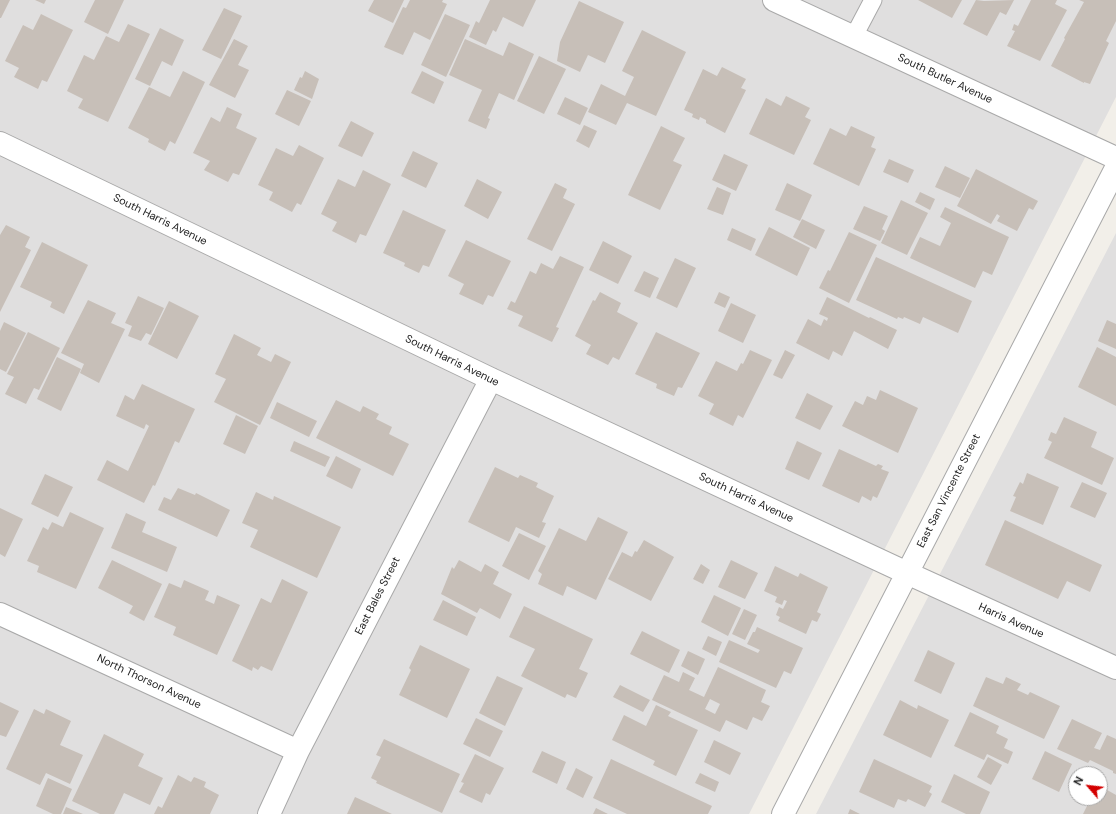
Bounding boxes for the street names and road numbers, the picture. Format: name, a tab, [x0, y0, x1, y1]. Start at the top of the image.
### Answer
street label: South Butler Avenue	[895, 51, 995, 107]
street label: South Harris Avenue	[111, 192, 209, 248]
street label: South Harris Avenue	[403, 333, 501, 389]
street label: East San Vincente Street	[915, 432, 983, 550]
street label: South Harris Avenue	[697, 470, 795, 526]
street label: East Bales Street	[353, 555, 403, 637]
street label: Harris Avenue	[976, 601, 1046, 641]
street label: North Thorson Avenue	[95, 652, 203, 712]

